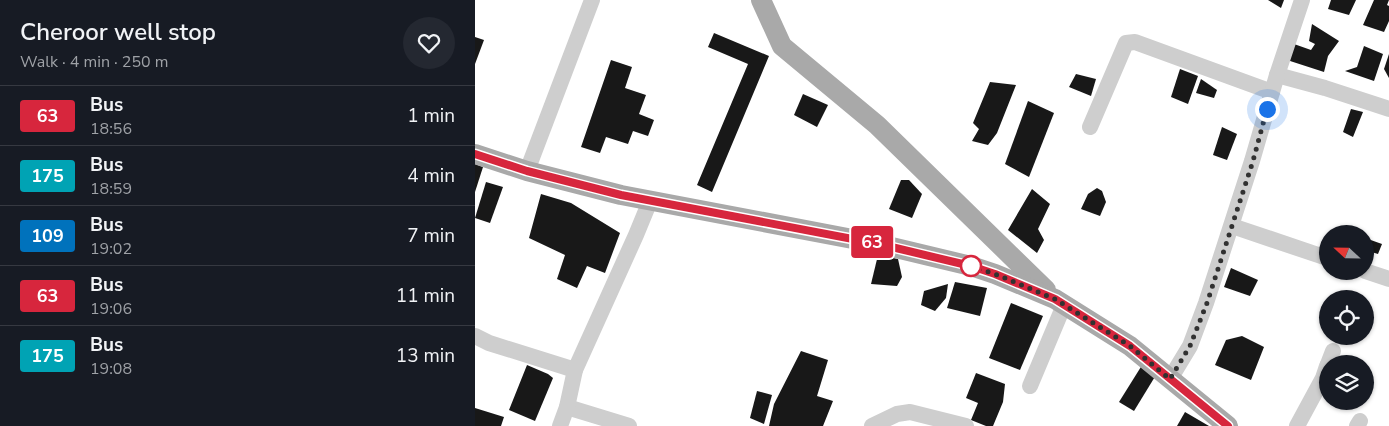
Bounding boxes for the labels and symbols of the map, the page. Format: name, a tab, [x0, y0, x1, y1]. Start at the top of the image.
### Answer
your location	[1255, 97, 1280, 122]
north arrow	[1319, 225, 1374, 280]
line badge: 63	[849, 226, 895, 258]
unlabelled marker	[960, 255, 982, 277]

